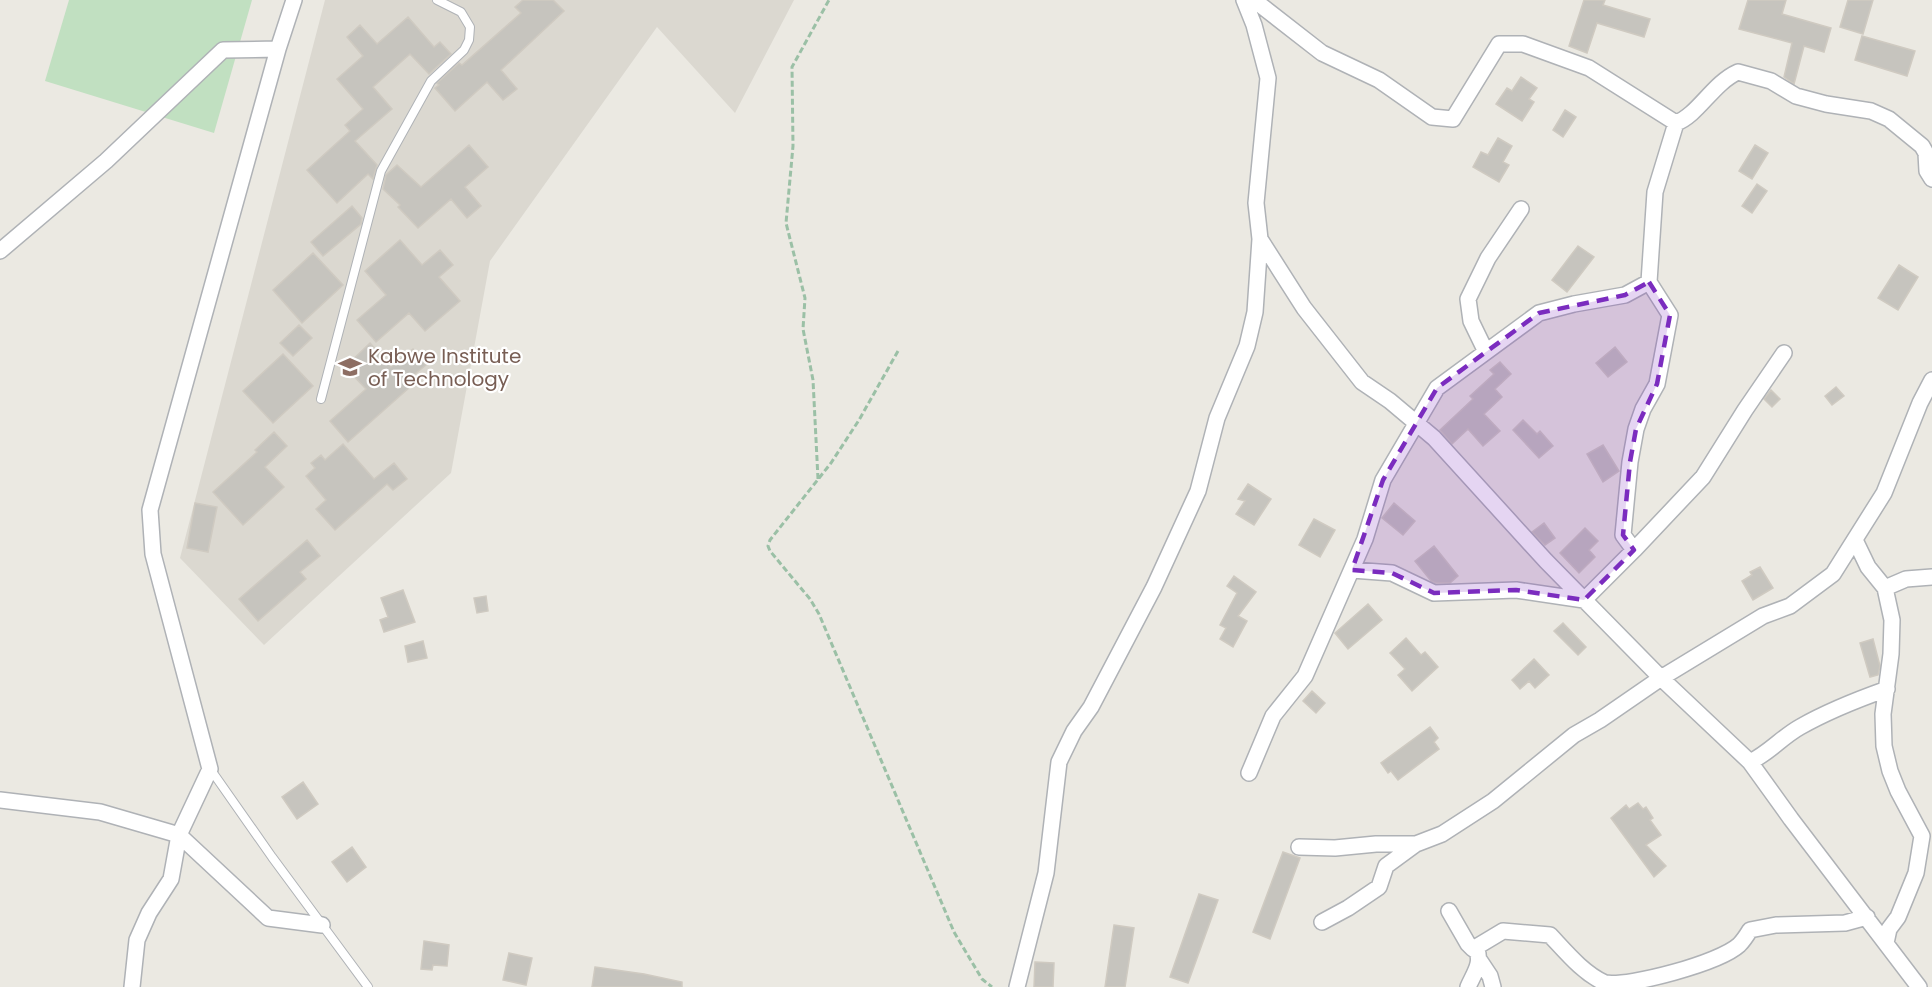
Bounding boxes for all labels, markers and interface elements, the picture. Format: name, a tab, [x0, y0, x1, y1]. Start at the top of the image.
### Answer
place label: Kabwe Institute of Technology	[368, 342, 521, 393]
school or university icon: Kabwe Institute of Technology	[337, 354, 363, 380]

